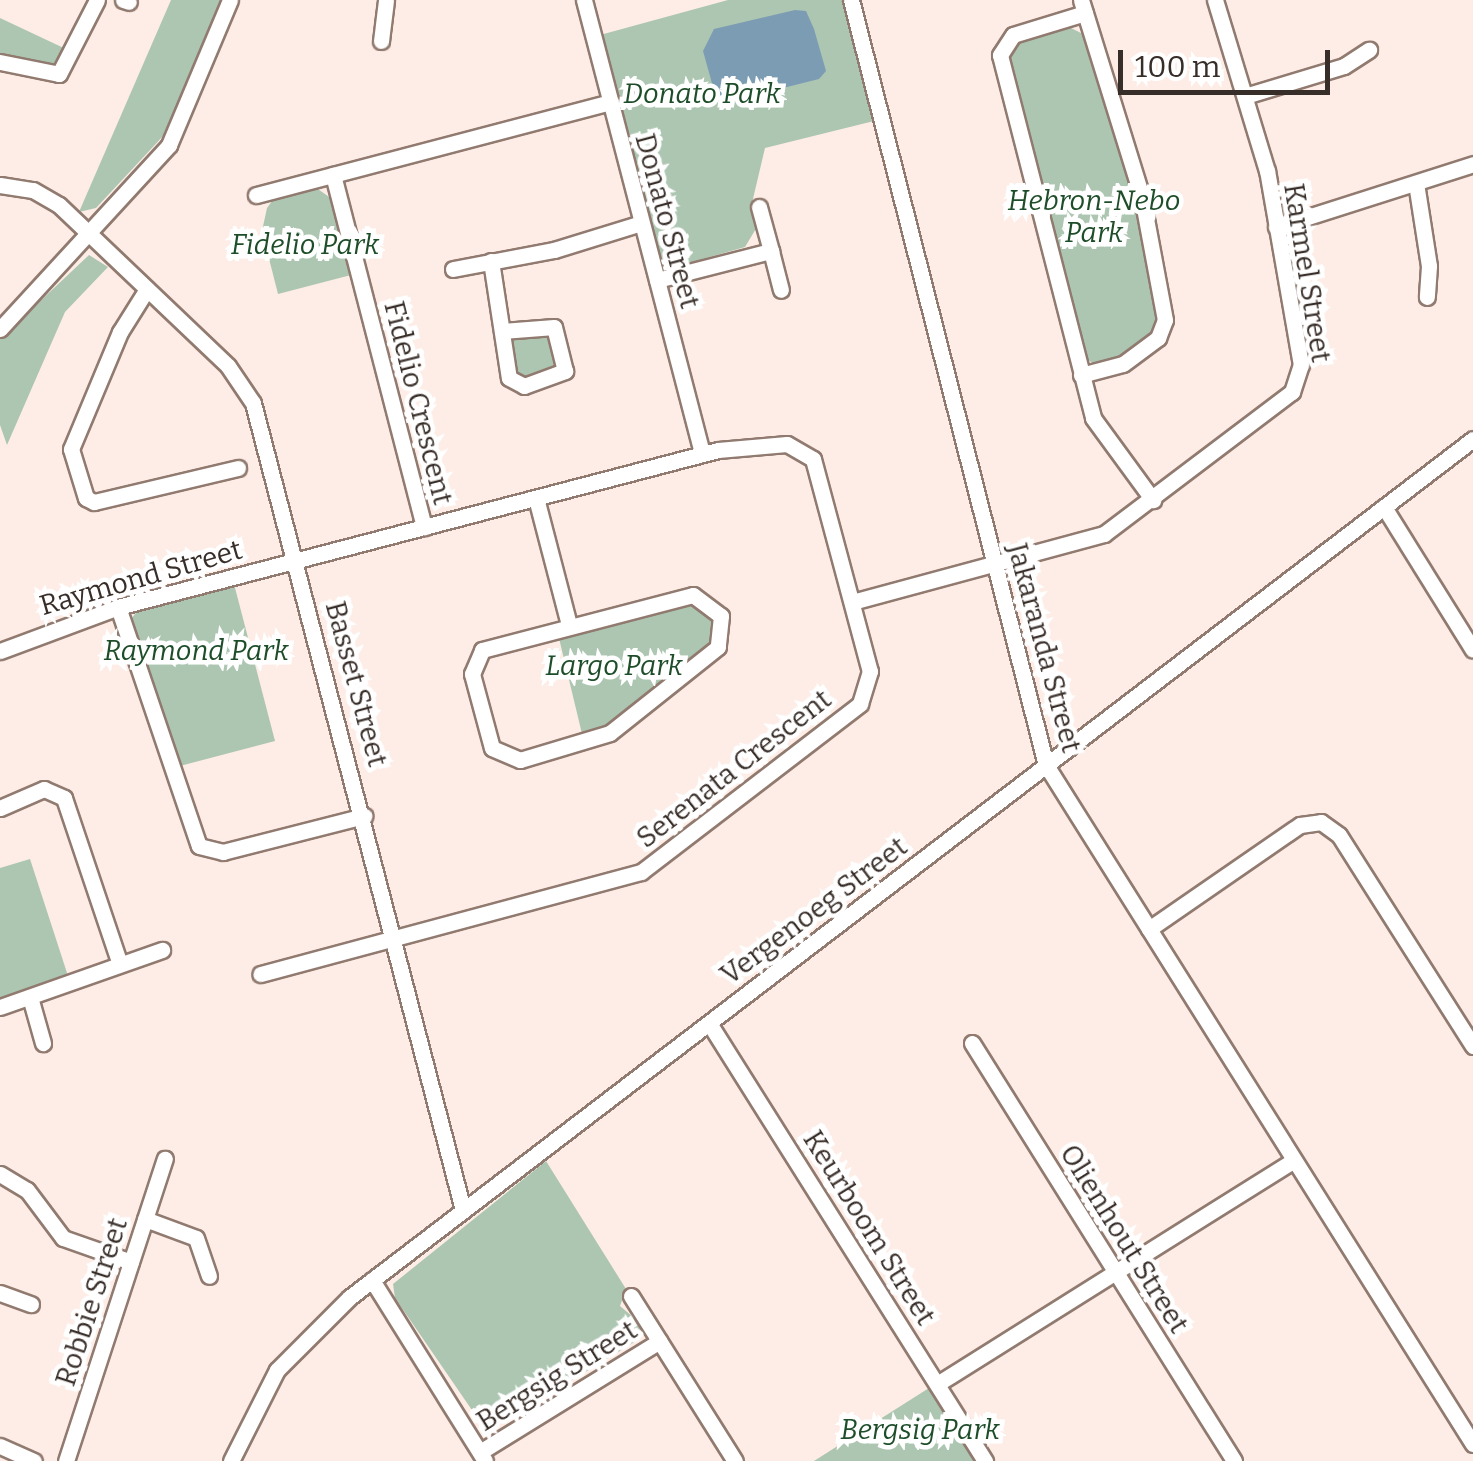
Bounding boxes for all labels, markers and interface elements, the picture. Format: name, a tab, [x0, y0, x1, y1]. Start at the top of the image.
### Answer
scale bar	[1123, 30, 1336, 92]
text: 100 m	[1135, 49, 1220, 85]
park label: Donato Park	[623, 77, 781, 111]
street label: Donato Street	[628, 130, 706, 312]
street label: Karmel Street	[1276, 181, 1338, 365]
park label: Hebron-Nebo Park	[1008, 184, 1180, 250]
park label: Fidelio Park	[231, 228, 379, 262]
street label: Fidelio Crescent	[376, 298, 460, 508]
street label: Raymond Street	[36, 533, 246, 623]
street label: Jakaranda Street	[1000, 540, 1088, 756]
street label: Basset Street	[318, 598, 394, 770]
park label: Raymond Park	[103, 634, 289, 668]
park label: Largo Park	[545, 649, 683, 683]
street label: Serenata Crescent	[630, 683, 838, 855]
street label: Vergenoeg Street	[714, 830, 914, 992]
street label: Keurboom Street	[796, 1125, 942, 1331]
street label: Olienhout Street	[1053, 1139, 1195, 1339]
street label: Robbie Street	[49, 1214, 135, 1390]
street label: Bergsig Street	[471, 1313, 643, 1439]
park label: Bergsig Park	[840, 1413, 1000, 1447]

